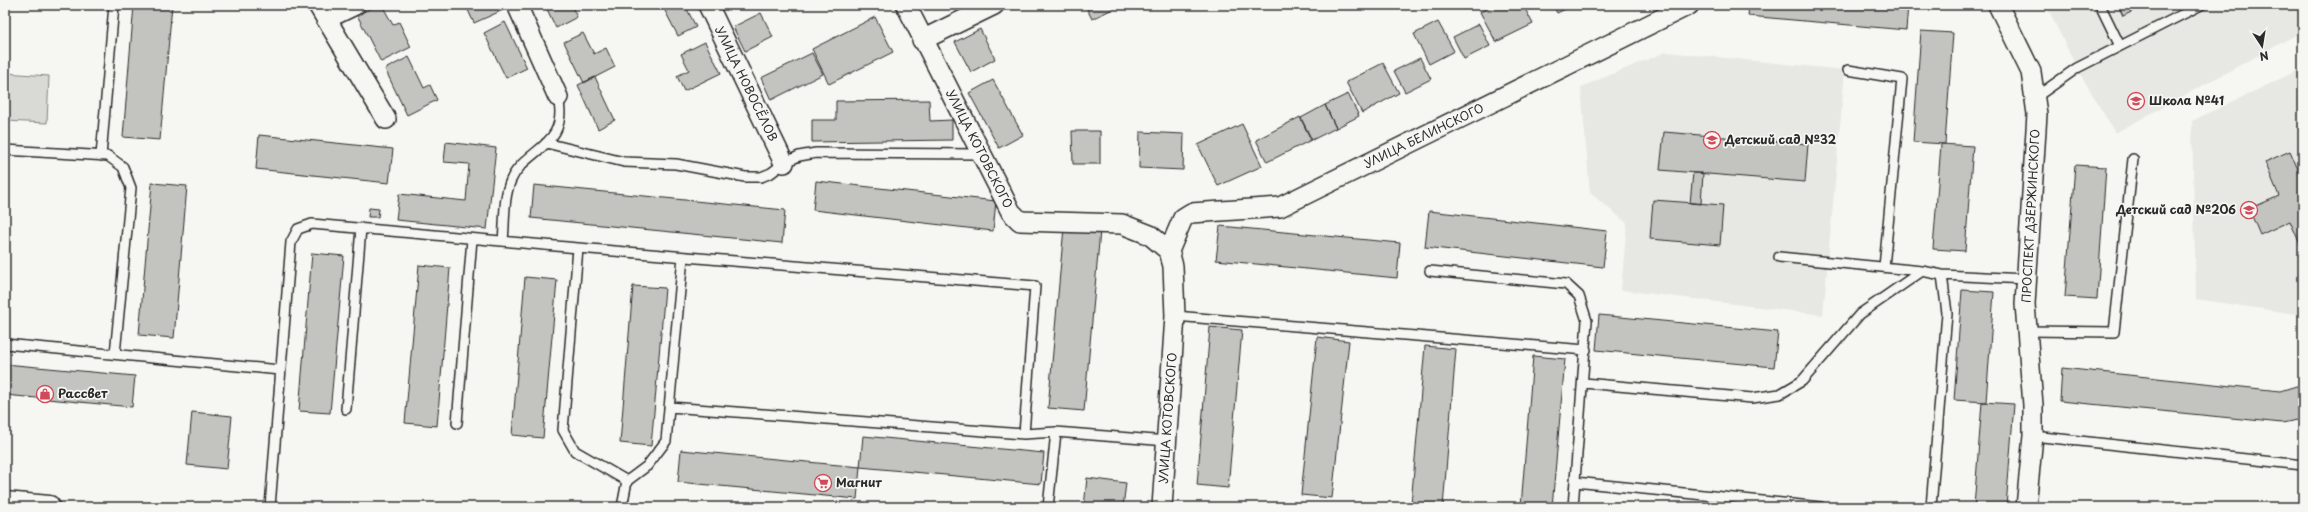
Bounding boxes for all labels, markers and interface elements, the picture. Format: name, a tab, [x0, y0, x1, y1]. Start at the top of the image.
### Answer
street label: УЛИЦА НОВОСЁЛОВ	[711, 23, 783, 144]
north arrow	[2242, 26, 2282, 66]
text: N	[2258, 47, 2270, 66]
street label: УЛИЦА КОТОВСКОГО	[942, 86, 1018, 211]
school or university icon: Школа №41	[2126, 91, 2146, 111]
place label: Школа №41	[2149, 91, 2224, 109]
street label: УЛИЦА БЕЛИНСКОГО	[1361, 98, 1487, 172]
street label: ПРОСПЕКТ ДЗЕРЖИНСКОГО	[2016, 129, 2044, 303]
school or university icon: Детский сад №32	[1702, 130, 1722, 150]
place label: Детский сад №32	[1724, 130, 1837, 148]
place label: Детский сад №206	[2115, 200, 2236, 218]
school or university icon: Детский сад №206	[2239, 200, 2259, 220]
street label: УЛИЦА КОТОВСКОГО	[1153, 352, 1181, 484]
shop icon: Рассвет	[35, 384, 55, 404]
place label: Рассвет	[58, 384, 108, 402]
supermarket icon: Магнит	[813, 473, 833, 493]
place label: Магнит	[836, 473, 882, 491]

